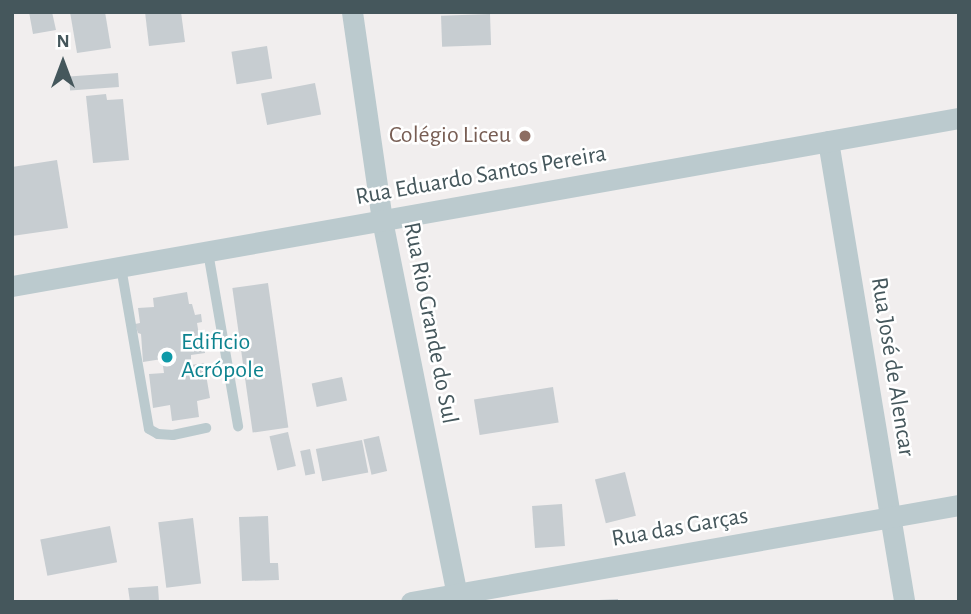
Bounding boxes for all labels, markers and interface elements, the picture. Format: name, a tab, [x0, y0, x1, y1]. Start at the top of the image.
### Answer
north arrow	[28, 28, 98, 98]
text: N	[56, 32, 70, 51]
place label: Colégio Liceu	[389, 122, 511, 150]
marker: Colégio Liceu	[517, 128, 533, 144]
street label: Rua Eduardo Santos Pereira	[353, 140, 609, 212]
street label: Rua Rio Grande do Sul	[396, 220, 464, 426]
street label: Rua José de Alencar	[864, 275, 920, 459]
place label: Edificio Acrópole	[181, 329, 264, 385]
marker: Edificio Acrópole	[159, 349, 175, 365]
street label: Rua das Garças	[609, 502, 751, 554]

